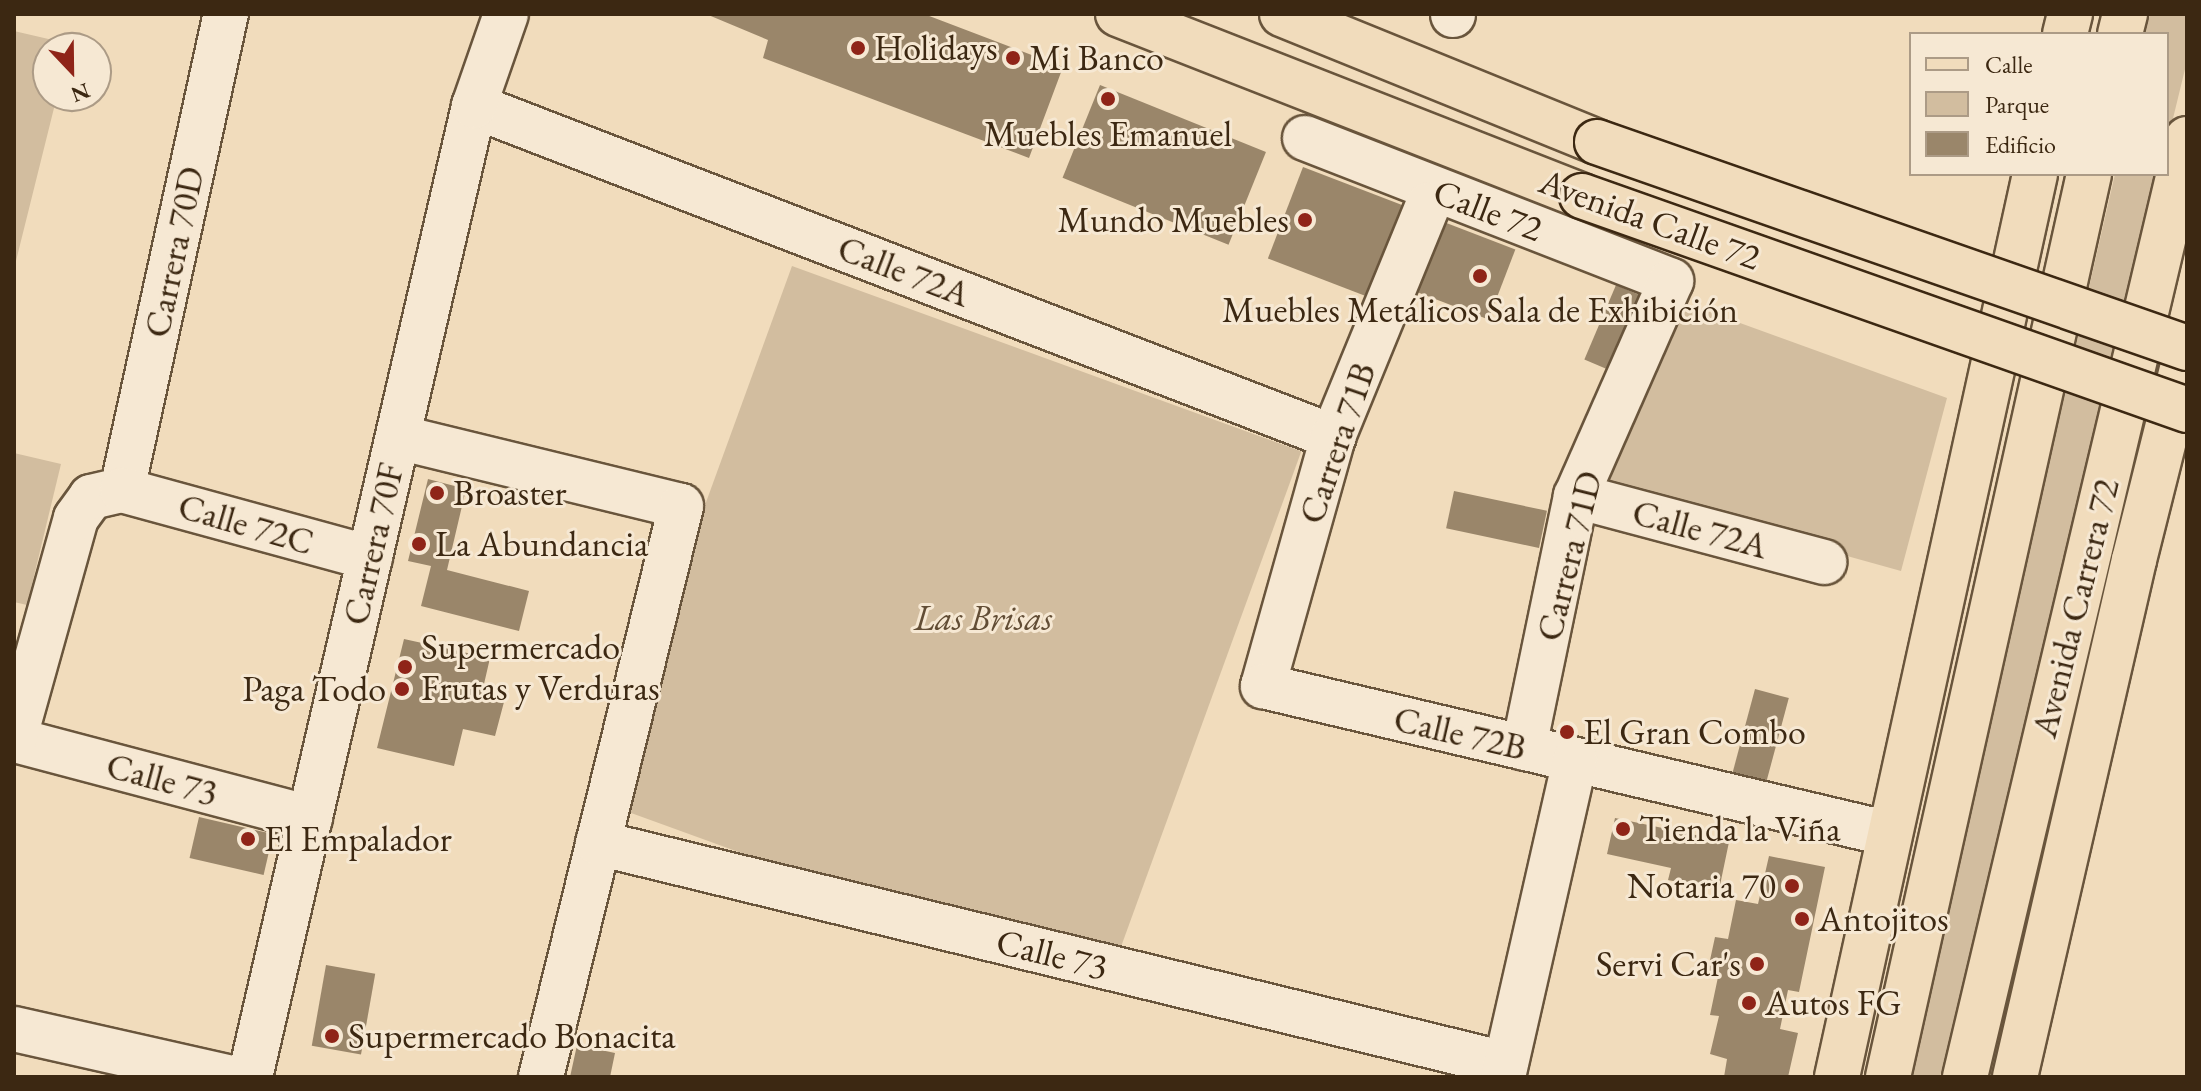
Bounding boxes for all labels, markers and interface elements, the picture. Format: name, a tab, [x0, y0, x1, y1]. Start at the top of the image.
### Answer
place label: Holidays	[874, 26, 998, 70]
north arrow	[32, 32, 112, 112]
legend	[1909, 32, 2169, 176]
place label: Mi Banco	[1029, 36, 1164, 80]
marker: Holidays	[849, 39, 867, 57]
marker: Mi Banco	[1004, 49, 1022, 67]
text: Calle	[1985, 49, 2033, 80]
text: N	[67, 76, 94, 110]
text: Parque	[1985, 89, 2049, 120]
marker: Muebles Emanuel	[1099, 90, 1117, 108]
place label: Muebles Emanuel	[984, 112, 1232, 156]
text: Edificio	[1985, 129, 2056, 160]
street label: Avenida Calle 72	[1534, 159, 1766, 279]
street label: Carrera 70D	[135, 163, 213, 341]
street label: Calle 72	[1428, 170, 1548, 250]
place label: Mundo Muebles	[1058, 198, 1289, 242]
marker: Mundo Muebles	[1296, 211, 1314, 229]
street label: Calle 72A	[832, 226, 976, 316]
marker: Muebles Metálicos Sala de Exhibición	[1471, 267, 1489, 285]
place label: Muebles Metálicos Sala de Exhibición	[1222, 288, 1738, 332]
street label: Carrera 71B	[1289, 357, 1385, 529]
street label: Carrera 70F	[333, 459, 413, 629]
street label: Carrera 71D	[1527, 467, 1611, 645]
place label: Broaster	[453, 471, 567, 515]
street label: Avenida Carrera 72	[2022, 474, 2128, 742]
street label: Calle 72C	[173, 484, 319, 564]
marker: Broaster	[428, 484, 446, 502]
street label: Calle 72A	[1628, 490, 1772, 568]
place label: La Abundancia	[435, 522, 648, 566]
marker: La Abundancia	[410, 535, 428, 553]
park label: Las Brisas	[914, 596, 1052, 640]
place label: Supermercado Frutas y Verduras	[421, 624, 660, 709]
marker: Supermercado Frutas y Verduras	[396, 658, 414, 676]
place label: Paga Todo	[242, 667, 386, 711]
marker: Paga Todo	[393, 680, 411, 698]
street label: Calle 72B	[1390, 697, 1530, 769]
place label: El Gran Combo	[1583, 710, 1806, 754]
marker: El Gran Combo	[1558, 723, 1576, 741]
street label: Calle 73	[102, 744, 222, 814]
place label: Tienda la Viña	[1639, 807, 1841, 851]
place label: El Empalador	[264, 817, 452, 861]
marker: Tienda la Viña	[1614, 820, 1632, 838]
marker: El Empalador	[239, 830, 257, 848]
place label: Notaria 70	[1627, 864, 1776, 908]
marker: Notaria 70	[1783, 877, 1801, 895]
place label: Antojitos	[1818, 897, 1949, 941]
marker: Antojitos	[1793, 910, 1811, 928]
street label: Calle 73	[992, 919, 1112, 989]
place label: Servi Car's	[1596, 942, 1741, 986]
marker: Servi Car's	[1748, 955, 1766, 973]
place label: Autos FG	[1765, 981, 1902, 1025]
marker: Autos FG	[1740, 994, 1758, 1012]
place label: Supermercado Bonacita	[348, 1014, 676, 1058]
marker: Supermercado Bonacita	[323, 1027, 341, 1045]

